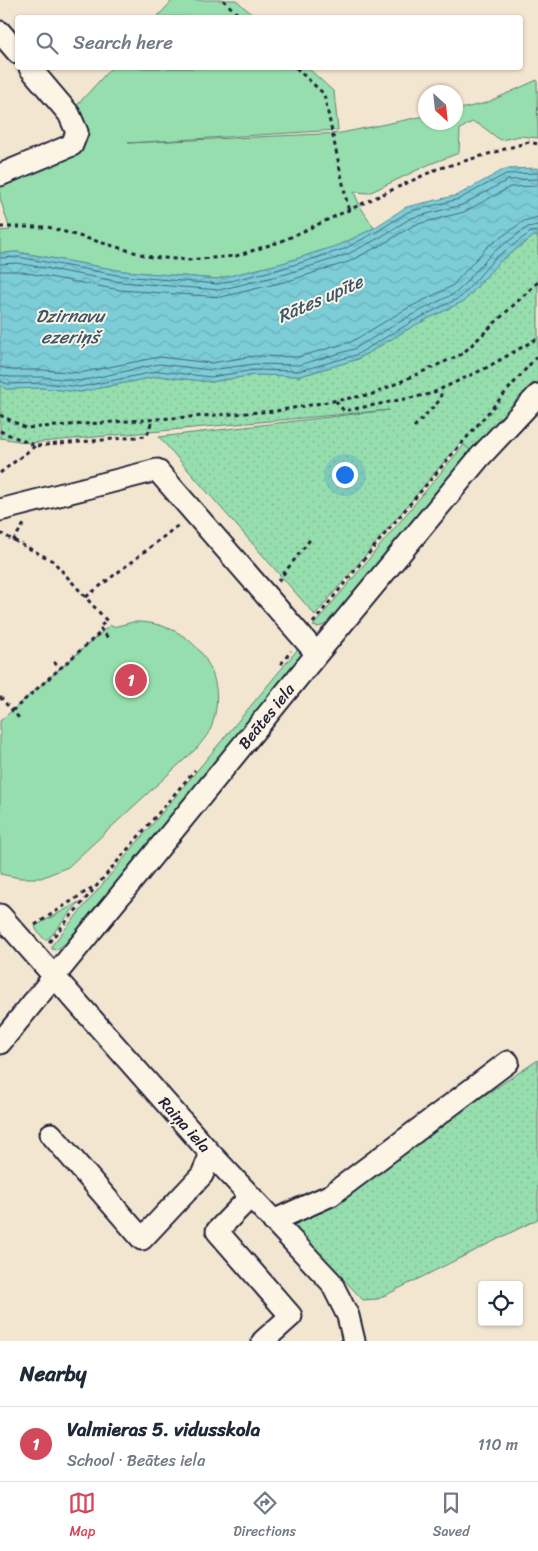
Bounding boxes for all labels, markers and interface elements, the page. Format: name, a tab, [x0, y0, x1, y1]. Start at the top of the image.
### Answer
search box	[15, 15, 523, 70]
text: Search here	[73, 26, 173, 59]
icon: search	[33, 29, 61, 57]
north arrow	[418, 85, 463, 130]
water label: Rātes upīte	[272, 265, 370, 332]
water label: Dzirnavu ezeriņš	[36, 300, 107, 353]
your location	[332, 462, 358, 488]
pin: 1	[115, 661, 147, 699]
street label: Beātes iela	[230, 676, 303, 756]
street label: Raiņa iela	[151, 1089, 218, 1159]
map controls	[478, 1281, 523, 1326]
button: locate	[478, 1281, 523, 1326]
text: Nearby	[20, 1355, 86, 1393]
text: Valmieras 5. vidusskola	[67, 1413, 260, 1446]
text: 1	[33, 1430, 39, 1459]
text: 110 m	[478, 1430, 518, 1459]
text: School · Beātes iela	[67, 1446, 205, 1475]
tab: Map	[68, 1489, 96, 1544]
tab: Directions	[233, 1489, 296, 1544]
tab: Saved	[433, 1489, 470, 1544]

